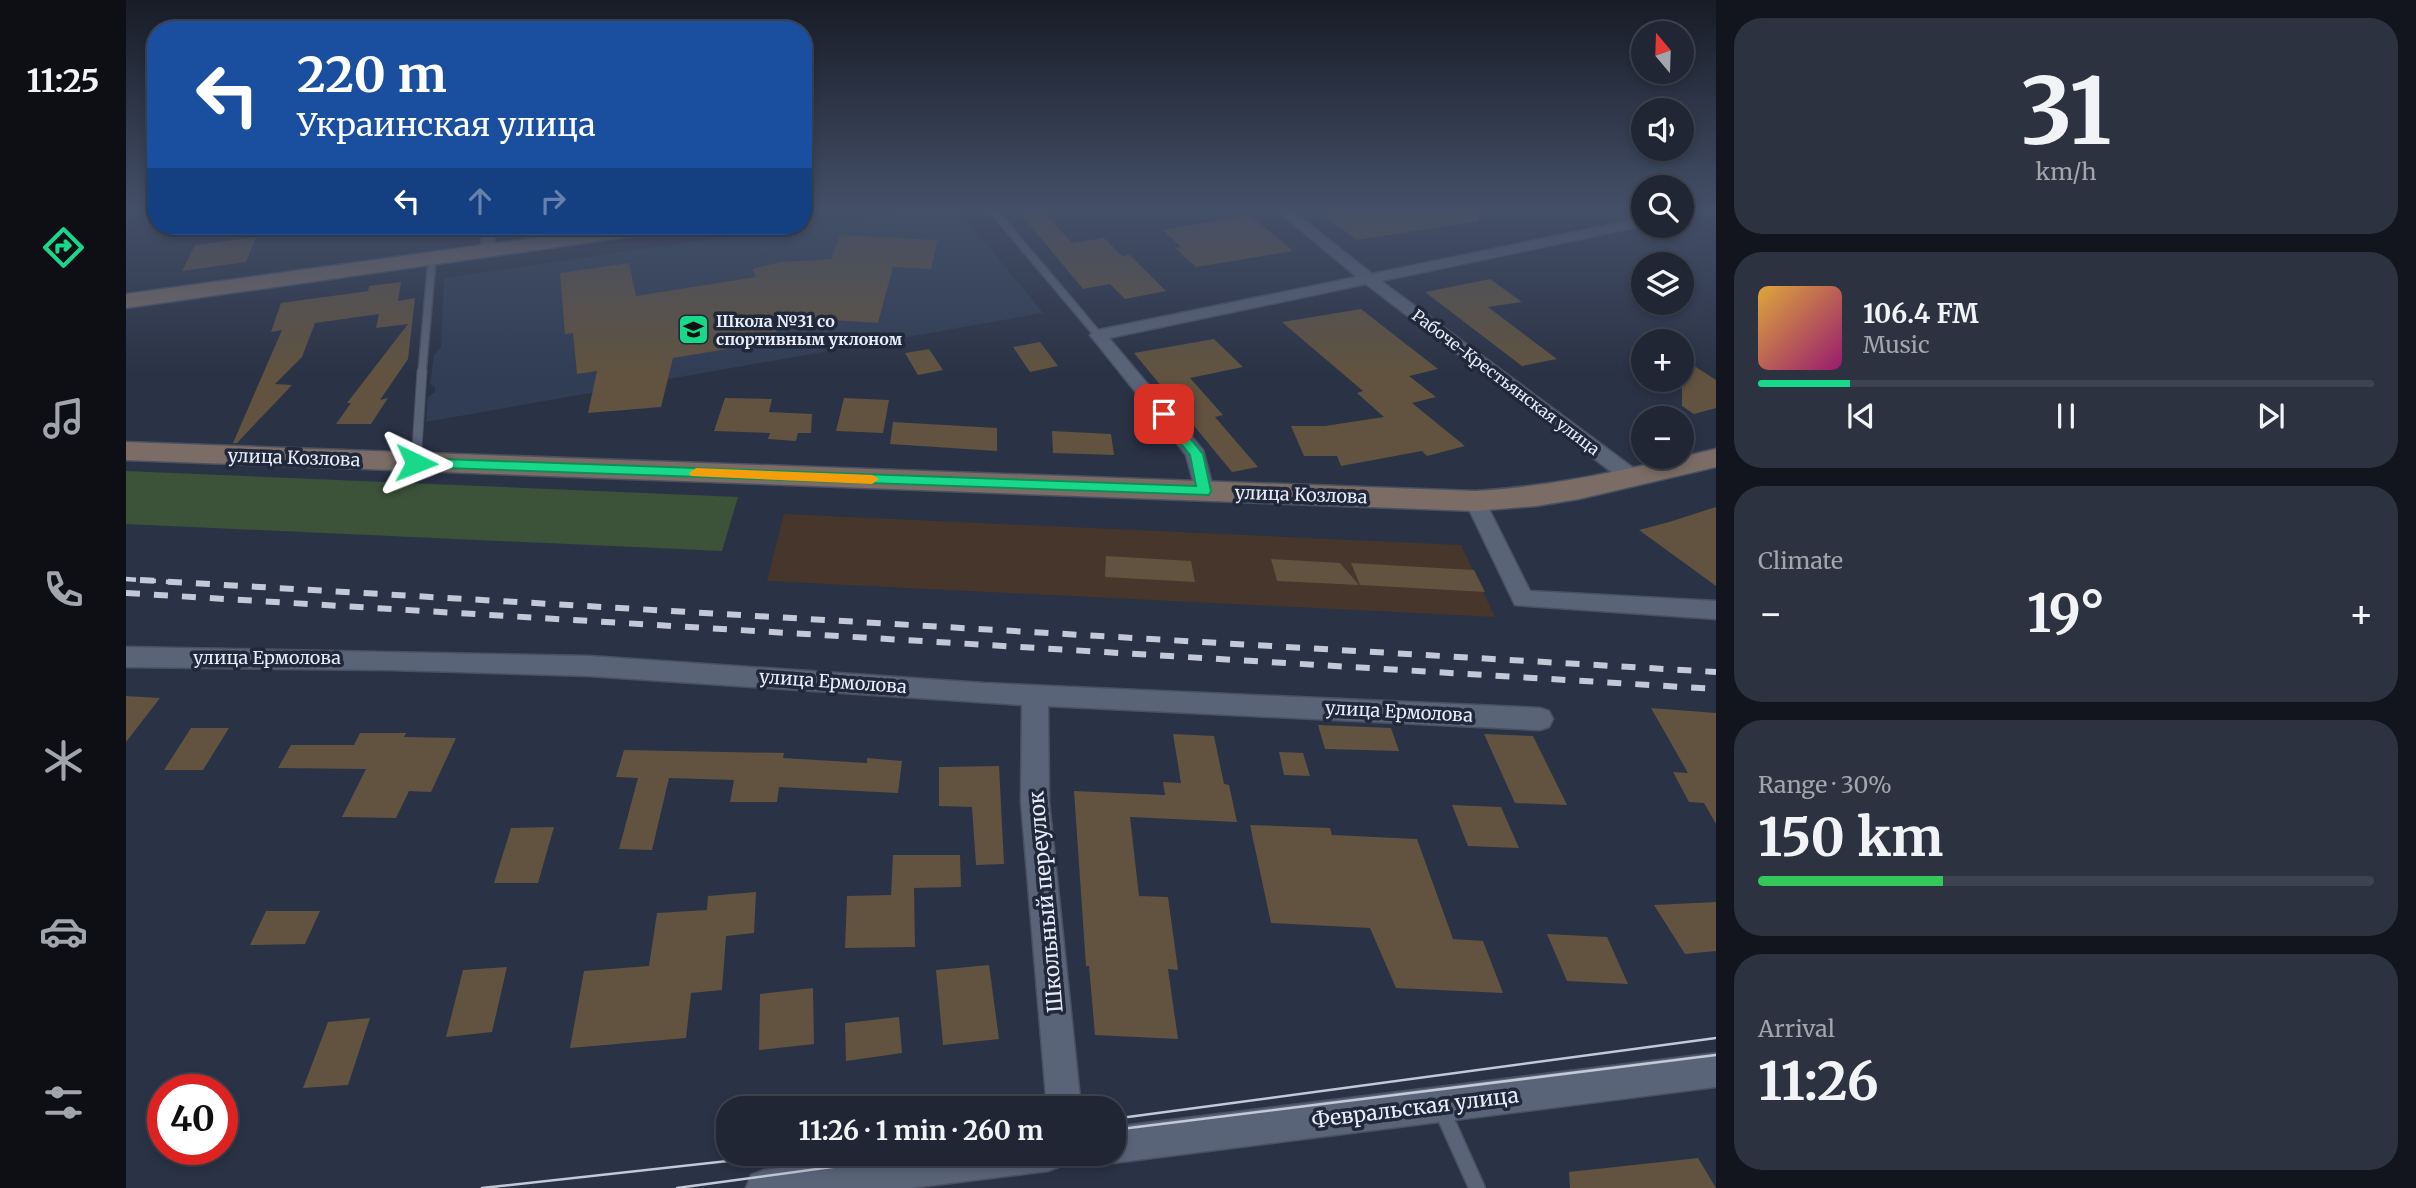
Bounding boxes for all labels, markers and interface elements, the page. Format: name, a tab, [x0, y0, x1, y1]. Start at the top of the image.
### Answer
north arrow	[1631, 21, 1694, 84]
map controls	[1631, 21, 1694, 469]
text: 220 m	[297, 44, 447, 105]
icon: left	[182, 49, 273, 140]
text: 31	[2021, 54, 2111, 169]
text: 11:25	[26, 61, 100, 101]
button: sound	[1631, 98, 1694, 161]
text: Украинская улица	[297, 105, 596, 145]
text: km/h	[2036, 157, 2096, 186]
button: search	[1631, 175, 1694, 238]
icon: left	[388, 182, 426, 220]
icon: ahead	[461, 182, 499, 220]
icon: right	[534, 182, 572, 220]
icon: directions	[39, 223, 88, 272]
button: layers	[1631, 252, 1694, 315]
text: 106.4 FM	[1863, 297, 1979, 330]
street label: Рабоче-Крестьянская улица	[1408, 305, 1604, 459]
place label: Школа №31 со спортивным уклоном	[716, 311, 903, 349]
school or university icon: Школа №31 со спортивным уклоном	[676, 313, 710, 347]
button: +	[1631, 329, 1694, 392]
text: Music	[1863, 330, 1930, 359]
pin	[1134, 384, 1194, 444]
icon: music	[39, 394, 88, 443]
icon: arrive	[1145, 395, 1183, 433]
icon: previous	[1842, 397, 1880, 435]
icon: pause	[2047, 397, 2085, 435]
icon: next	[2252, 397, 2290, 435]
button: −	[1631, 406, 1694, 469]
position arrow	[379, 426, 453, 500]
street label: улица Козлова	[227, 444, 361, 471]
street label: улица Козлова	[1234, 481, 1368, 508]
text: Climate	[1758, 546, 1843, 575]
icon: phone	[39, 565, 88, 614]
text: 19°	[2027, 581, 2105, 646]
text: −	[1758, 590, 1783, 637]
text: +	[2349, 590, 2374, 637]
street label: улица Ермолова	[193, 646, 341, 669]
street label: улица Ермолова	[758, 665, 908, 698]
street label: улица Ермолова	[1325, 696, 1474, 727]
icon: climate	[39, 736, 88, 785]
text: Range · 30%	[1758, 770, 1892, 799]
street label: Школьный переулок	[1022, 790, 1069, 1014]
text: 150 km	[1758, 805, 1943, 870]
icon: car	[39, 907, 88, 956]
text: Arrival	[1758, 1014, 1835, 1043]
text: 11:26	[1758, 1049, 1879, 1114]
speed limit sign: 40	[147, 1074, 238, 1165]
icon: filters	[39, 1078, 88, 1127]
street label: Февральская улица	[1310, 1081, 1520, 1134]
text: 11:26 · 1 min · 260 m	[799, 1114, 1043, 1147]

